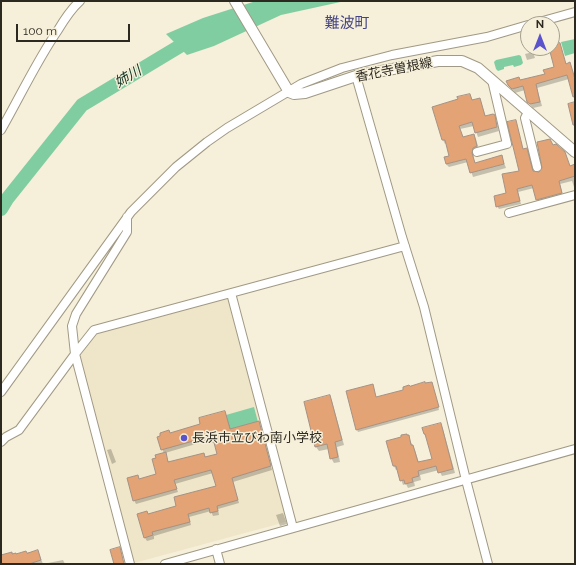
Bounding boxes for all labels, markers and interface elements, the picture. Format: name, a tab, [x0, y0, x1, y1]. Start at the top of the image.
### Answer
district label: 難波町	[325, 14, 369, 32]
scale bar	[18, 16, 132, 42]
north arrow	[520, 16, 560, 56]
text: N	[536, 18, 544, 31]
text: 100 m	[23, 24, 57, 38]
street label: 香花寺曽根線	[354, 55, 434, 85]
water label: 姉川	[112, 63, 144, 91]
place label: 長浜市立びわ南小学校	[192, 430, 322, 446]
marker: 長浜市立びわ南小学校	[179, 433, 189, 443]

